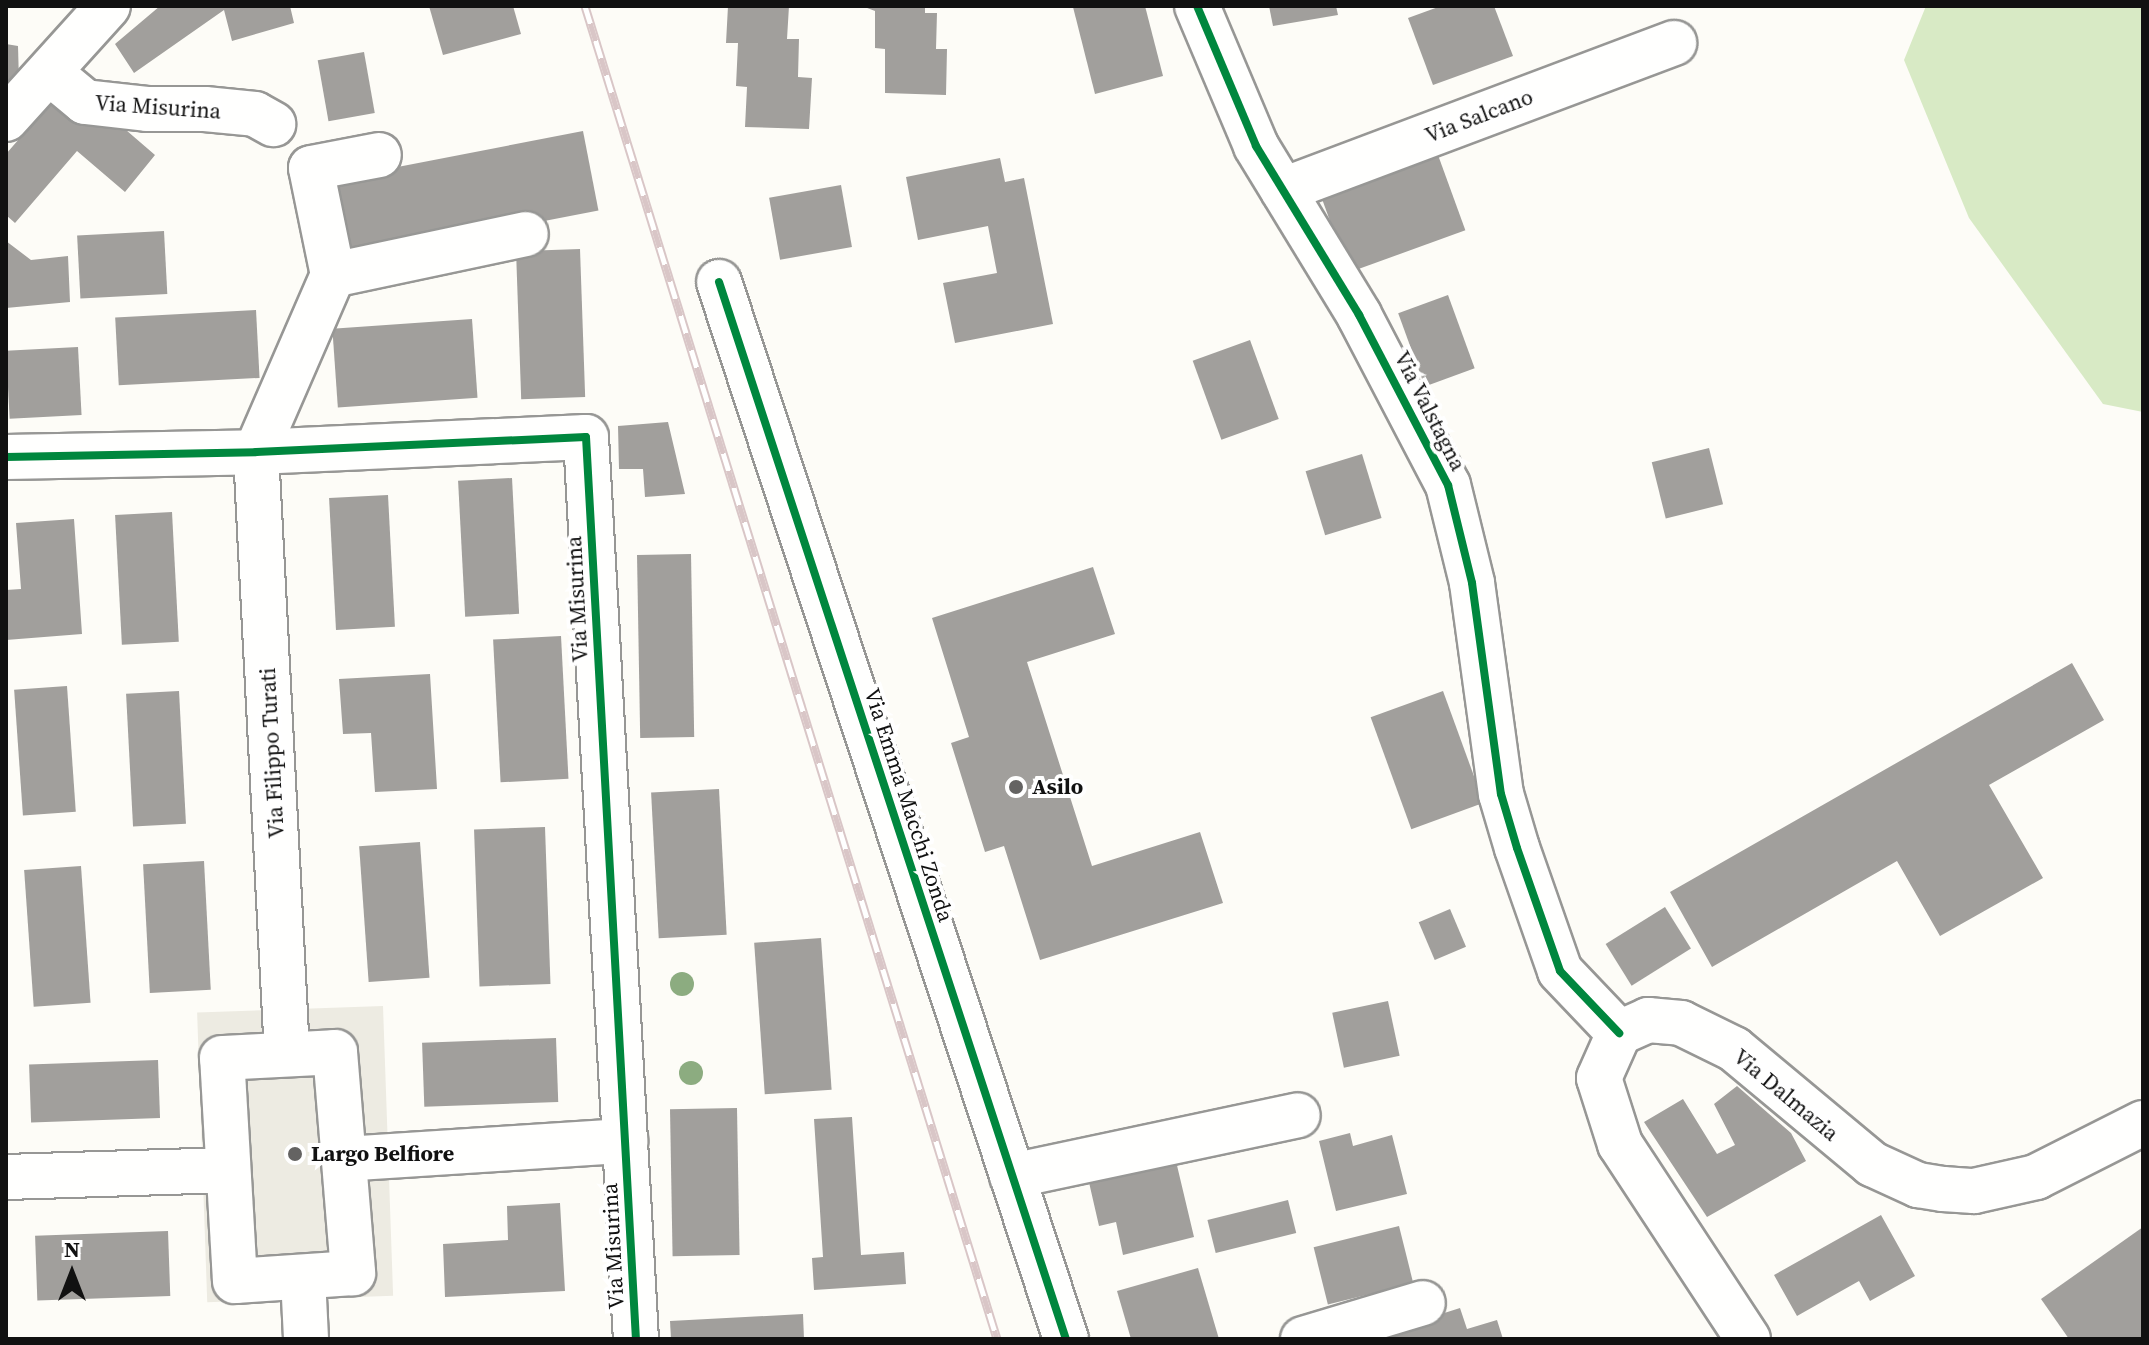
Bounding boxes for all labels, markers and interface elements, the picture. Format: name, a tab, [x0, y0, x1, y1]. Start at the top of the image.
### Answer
street label: Via Salcano	[1421, 83, 1537, 149]
street label: Via Misurina	[94, 89, 222, 125]
street label: Via Valstagna	[1388, 346, 1472, 476]
street label: Via Misurina	[561, 535, 593, 663]
street label: Via Filippo Turati	[254, 667, 290, 839]
street label: Via Emma Macchi Zonda	[859, 685, 959, 925]
place label: Asilo	[1032, 774, 1083, 800]
marker: Asilo	[1007, 778, 1025, 796]
street label: Via Dalmazia	[1728, 1043, 1844, 1147]
place label: Largo Belfiore	[311, 1141, 454, 1167]
marker: Largo Belfiore	[286, 1145, 304, 1163]
street label: Via Misurina	[597, 1182, 629, 1310]
north arrow	[32, 1233, 112, 1313]
text: N	[64, 1234, 80, 1264]

